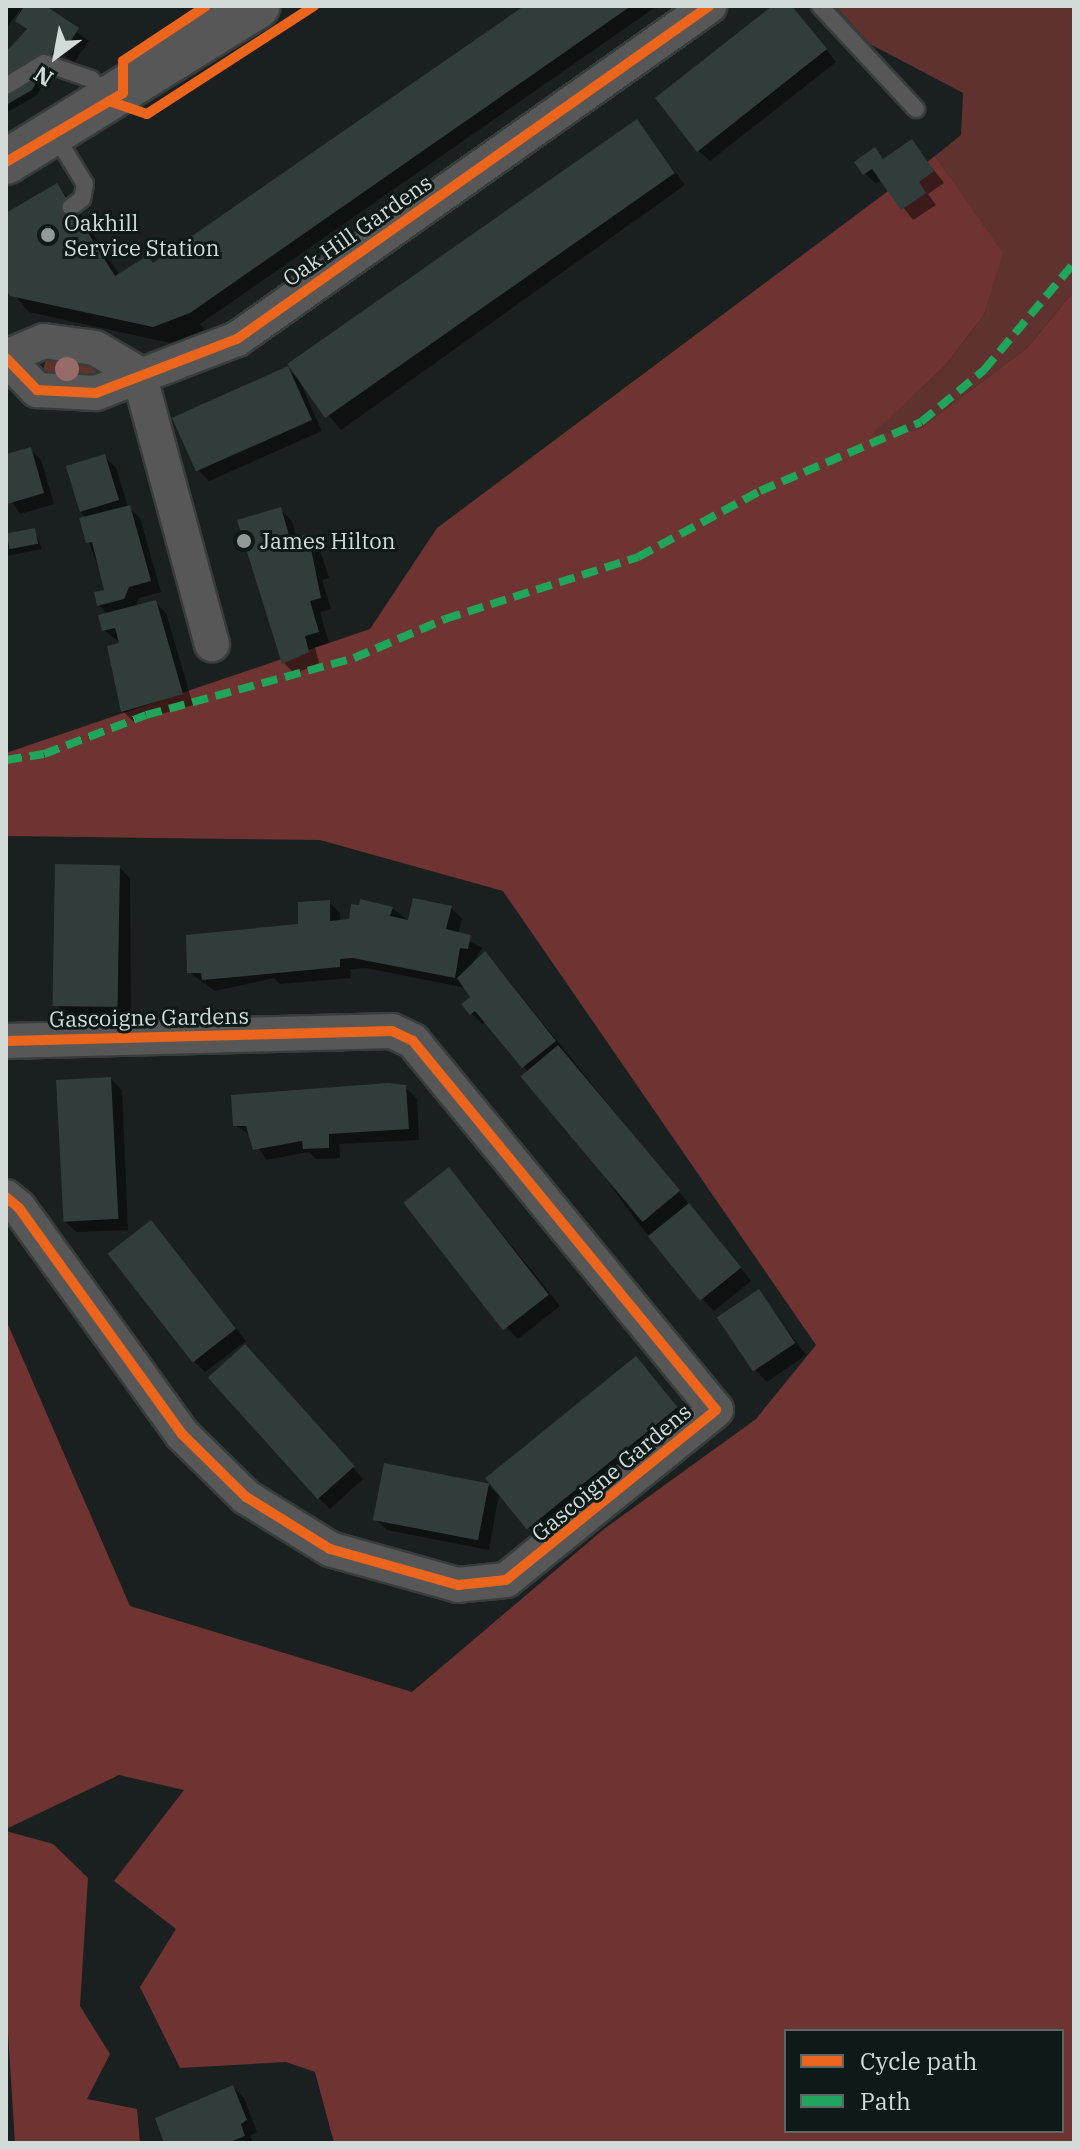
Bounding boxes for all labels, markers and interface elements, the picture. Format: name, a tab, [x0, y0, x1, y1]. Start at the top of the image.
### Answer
north arrow	[16, 16, 96, 96]
text: N	[28, 60, 58, 94]
street label: Oak Hill Gardens	[277, 169, 437, 291]
place label: Oakhill Service Station	[64, 209, 219, 260]
marker: Oakhill Service Station	[39, 226, 57, 244]
place label: James Hilton	[260, 528, 396, 554]
marker: James Hilton	[235, 532, 253, 550]
street label: Gascoigne Gardens	[49, 1002, 249, 1032]
street label: Gascoigne Gardens	[526, 1398, 696, 1546]
legend	[784, 2029, 1064, 2133]
text: Cycle path	[860, 2045, 977, 2077]
text: Path	[860, 2085, 911, 2117]

